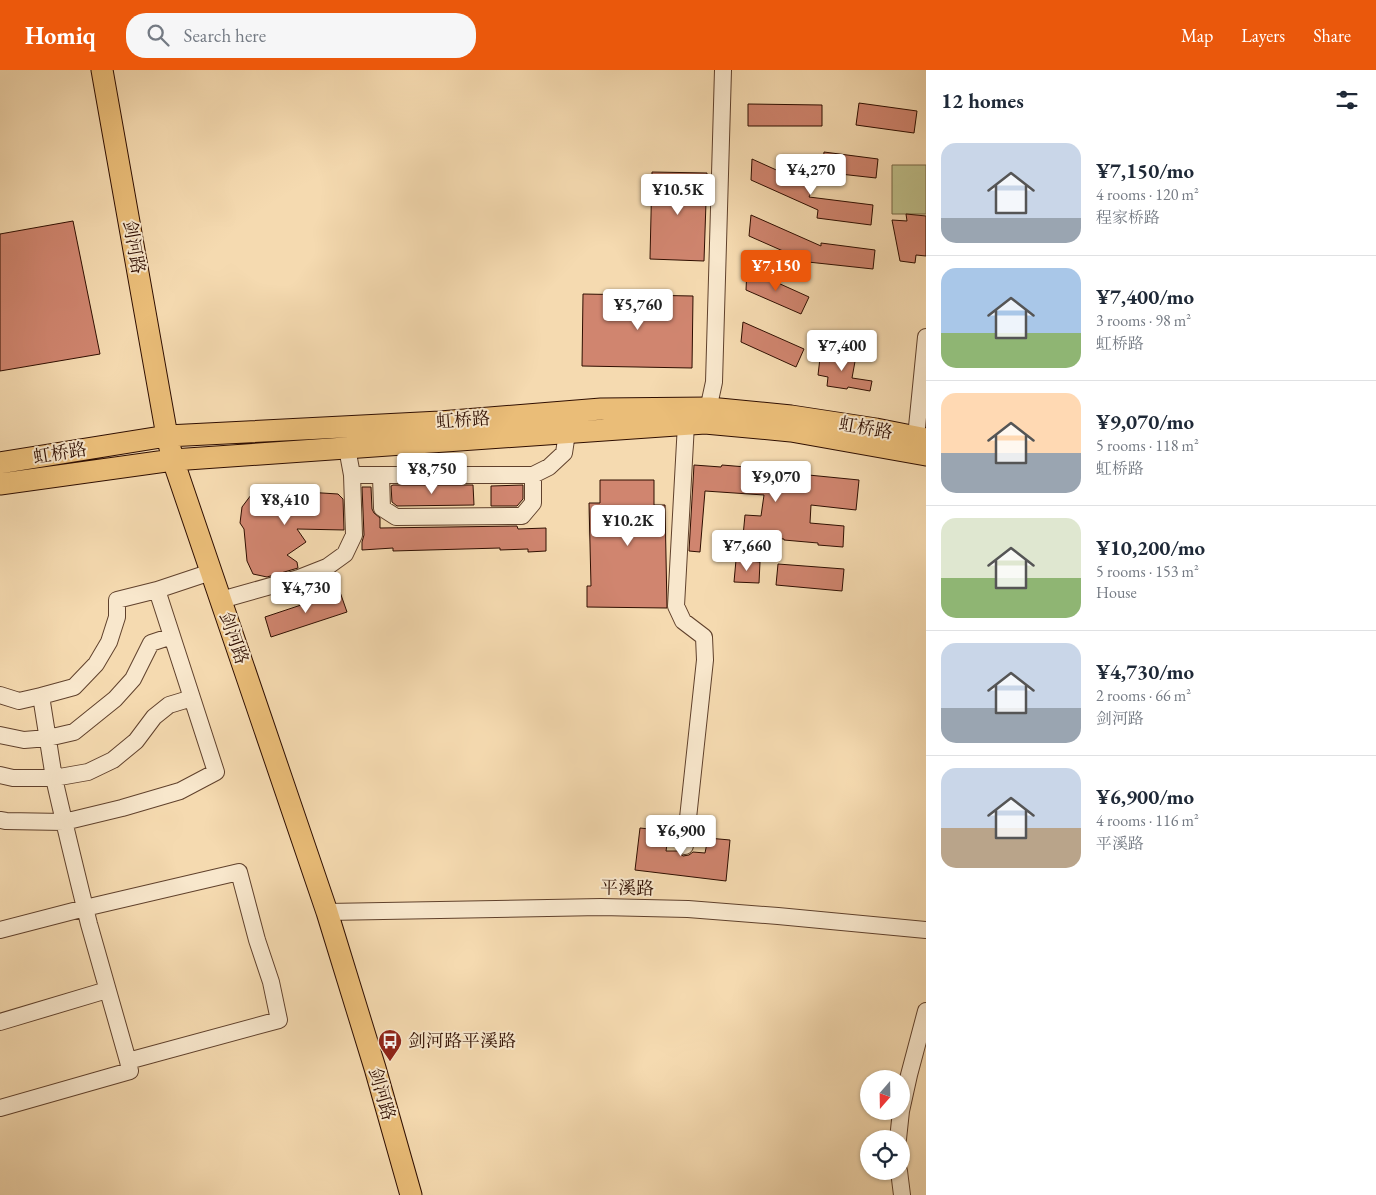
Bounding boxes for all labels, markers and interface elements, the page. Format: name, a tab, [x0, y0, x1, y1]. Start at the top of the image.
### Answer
search box	[126, 13, 476, 58]
text: Homiq	[25, 20, 96, 51]
icon: search	[144, 21, 172, 49]
text: Search here	[184, 23, 266, 48]
text: Map	[1181, 24, 1213, 47]
text: Layers	[1241, 24, 1285, 47]
text: Share	[1313, 24, 1351, 47]
icon: filters	[1333, 86, 1361, 114]
text: 12 homes	[941, 87, 1024, 114]
pin: ¥4,270	[770, 154, 852, 196]
text: ¥7,150/mo	[1096, 157, 1194, 184]
text: ¥4,270	[787, 159, 835, 180]
icon: home	[981, 163, 1041, 223]
pin: ¥10.5K	[637, 174, 719, 216]
text: ¥10.5K	[652, 179, 704, 200]
text: 4 rooms · 120 m²	[1096, 184, 1199, 205]
text: 程家桥路	[1096, 207, 1160, 228]
street label: 剑河路	[118, 218, 151, 275]
pin: ¥7,150	[735, 250, 817, 292]
text: ¥7,150	[752, 255, 800, 276]
text: ¥7,400/mo	[1096, 283, 1194, 310]
pin: ¥5,760	[597, 288, 679, 331]
icon: home	[981, 288, 1041, 348]
text: ¥5,760	[614, 294, 662, 315]
text: 3 rooms · 98 m²	[1096, 310, 1191, 331]
pin: ¥7,400	[801, 330, 883, 372]
text: 虹桥路	[1096, 333, 1144, 354]
text: ¥7,400	[818, 335, 866, 356]
street label: 虹桥路	[435, 406, 491, 433]
text: ¥9,070/mo	[1096, 408, 1194, 435]
street label: 虹桥路	[838, 411, 895, 444]
icon: home	[981, 413, 1041, 473]
text: 5 rooms · 118 m²	[1096, 435, 1199, 456]
street label: 虹桥路	[31, 437, 88, 468]
pin: ¥8,750	[391, 452, 473, 495]
text: ¥8,750	[408, 458, 456, 479]
text: 虹桥路	[1096, 458, 1144, 479]
pin: ¥9,070	[735, 460, 817, 503]
text: ¥9,070	[752, 466, 800, 487]
pin: ¥8,410	[244, 484, 326, 526]
text: ¥8,410	[261, 489, 309, 510]
pin: ¥10.2K	[587, 504, 669, 547]
text: ¥10.2K	[602, 510, 654, 531]
pin: ¥7,660	[706, 530, 788, 572]
text: ¥10,200/mo	[1096, 534, 1205, 561]
text: ¥7,660	[723, 535, 771, 556]
icon: home	[981, 538, 1041, 598]
text: 5 rooms · 153 m²	[1096, 561, 1199, 582]
pin: ¥4,730	[265, 572, 347, 614]
text: ¥4,730	[282, 577, 330, 598]
text: House	[1096, 582, 1137, 603]
street label: 剑河路	[215, 609, 254, 667]
text: ¥4,730/mo	[1096, 658, 1194, 685]
icon: home	[981, 663, 1041, 723]
text: 2 rooms · 66 m²	[1096, 685, 1191, 706]
text: 剑河路	[1096, 708, 1144, 729]
text: ¥6,900/mo	[1096, 783, 1194, 810]
icon: home	[981, 788, 1041, 848]
text: 4 rooms · 116 m²	[1096, 810, 1199, 831]
pin: ¥6,900	[640, 814, 722, 857]
text: ¥6,900	[657, 820, 705, 841]
text: 平溪路	[1096, 833, 1144, 854]
street label: 平溪路	[600, 876, 654, 899]
bus stop icon: 剑河路平溪路	[377, 1028, 403, 1062]
place label: 剑河路平溪路	[408, 1029, 516, 1052]
street label: 剑河路	[364, 1065, 401, 1123]
north arrow	[860, 1070, 910, 1120]
map controls	[860, 1070, 910, 1180]
button: locate	[860, 1130, 910, 1180]

